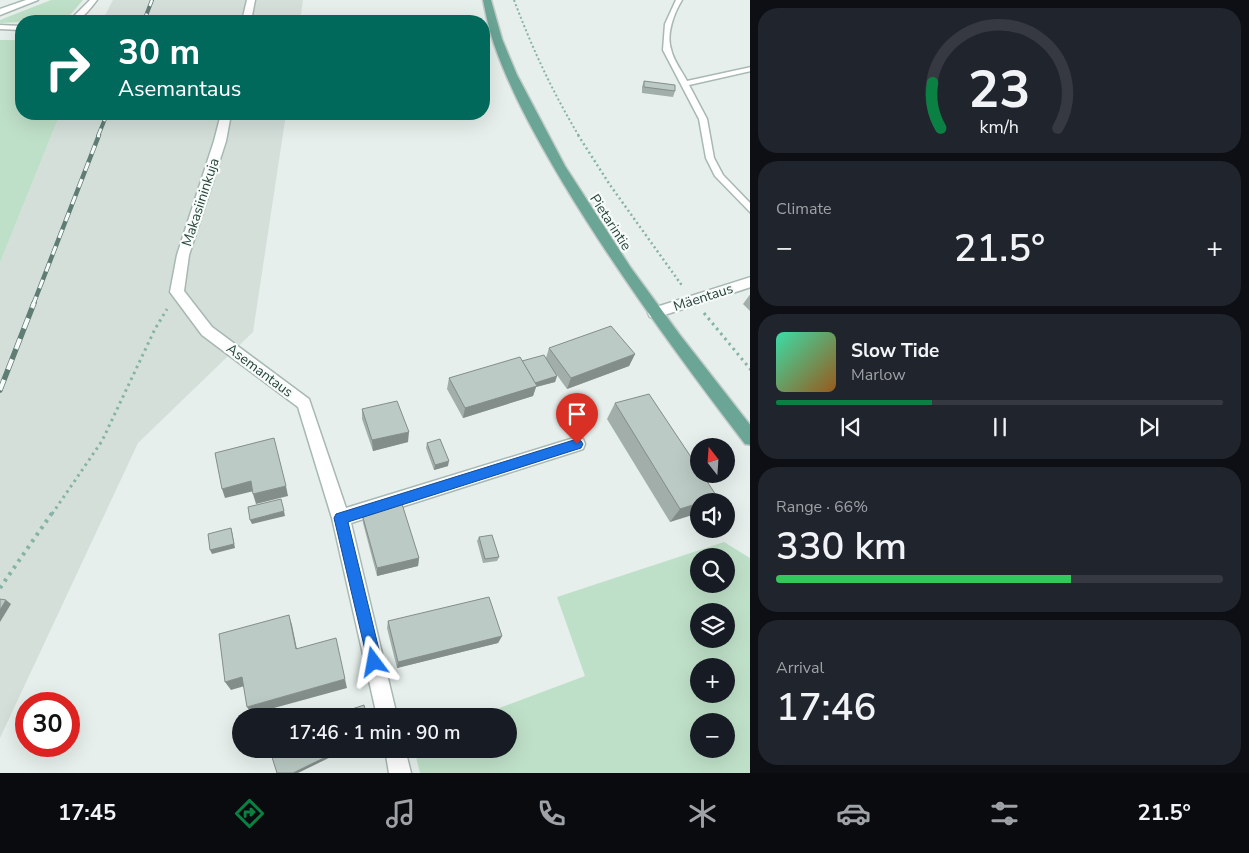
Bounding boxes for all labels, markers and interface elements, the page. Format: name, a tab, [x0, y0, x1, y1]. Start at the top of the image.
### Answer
text: 30 m	[118, 29, 200, 76]
icon: right	[35, 35, 100, 100]
text: 23	[968, 54, 1031, 125]
text: Asemantaus	[118, 74, 241, 104]
text: km/h	[980, 115, 1019, 139]
street label: Makasiininkuja	[177, 156, 224, 249]
street label: Pietarintie	[585, 190, 636, 254]
text: Climate	[776, 198, 831, 220]
text: 21.5°	[954, 223, 1045, 274]
text: −	[776, 229, 793, 267]
text: +	[1206, 229, 1223, 267]
street label: Mäentaus	[671, 279, 736, 316]
text: Slow Tide	[851, 338, 939, 364]
street label: Asemantaus	[223, 339, 297, 402]
text: Marlow	[851, 364, 906, 386]
pin	[556, 393, 598, 444]
icon: arrive	[563, 400, 591, 428]
icon: previous	[837, 413, 865, 441]
icon: pause	[986, 413, 1014, 441]
icon: next	[1135, 413, 1163, 441]
north arrow	[690, 438, 735, 482]
map controls	[690, 438, 735, 758]
button: sound	[690, 493, 735, 538]
text: Range · 66%	[776, 496, 868, 518]
text: 330 km	[776, 521, 907, 572]
button: search	[690, 548, 735, 593]
button: layers	[690, 603, 735, 648]
position arrow	[347, 635, 399, 687]
text: Arrival	[776, 657, 824, 679]
button: +	[690, 658, 735, 703]
text: 17:46	[776, 682, 876, 733]
speed limit sign: 30	[15, 692, 80, 757]
button: −	[690, 713, 735, 758]
text: 17:46 · 1 min · 90 m	[289, 720, 460, 746]
icon: directions	[232, 796, 267, 831]
icon: music	[383, 796, 418, 831]
icon: phone	[534, 796, 569, 831]
icon: climate	[685, 796, 720, 831]
icon: car	[836, 796, 871, 831]
icon: filters	[987, 796, 1022, 831]
text: 17:45	[58, 798, 116, 828]
text: 21.5°	[1138, 798, 1191, 828]

